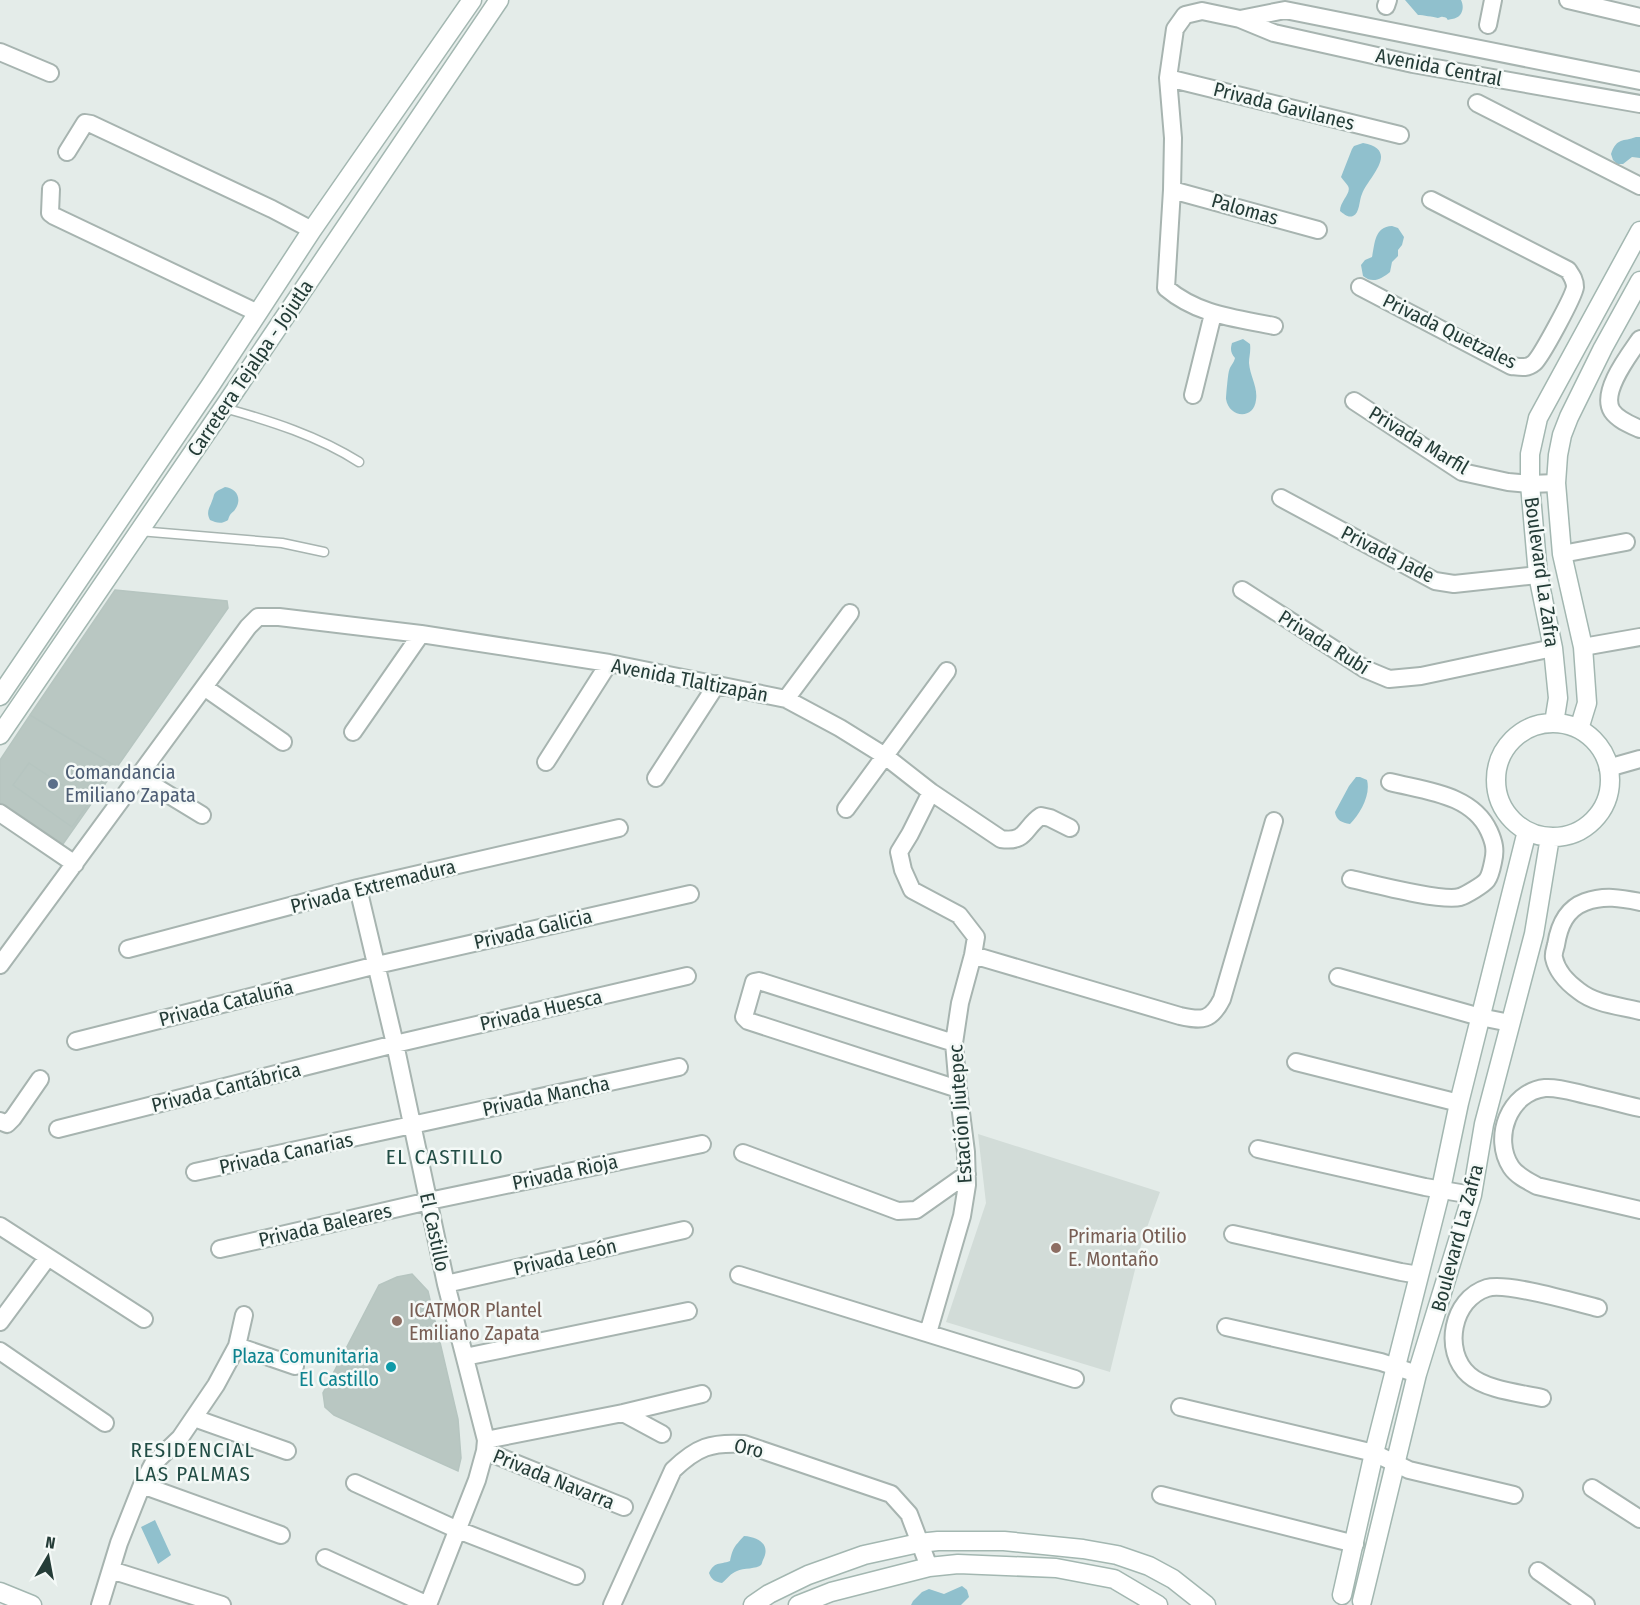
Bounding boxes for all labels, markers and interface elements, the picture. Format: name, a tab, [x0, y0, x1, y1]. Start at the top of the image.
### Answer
street label: Avenida Central	[1374, 43, 1504, 91]
street label: Privada Gavilanes	[1211, 77, 1357, 135]
street label: Palomas	[1209, 188, 1281, 230]
street label: Carretera Tejalpa - Jojutla	[182, 275, 318, 461]
street label: Privada Quetzales	[1379, 288, 1521, 374]
street label: Privada Marfil	[1365, 401, 1473, 479]
street label: Boulevard La Zafra	[1520, 495, 1564, 649]
street label: Privada Jade	[1337, 520, 1439, 588]
street label: Privada Rubí	[1274, 605, 1374, 679]
street label: Avenida Tlaltizapán	[610, 653, 770, 707]
place label: Comandancia Emiliano Zapata	[65, 760, 196, 807]
marker: Comandancia Emiliano Zapata	[46, 777, 60, 791]
street label: Privada Extremadura	[288, 854, 458, 918]
street label: Privada Galicia	[472, 904, 594, 954]
street label: Privada Cataluña	[156, 975, 296, 1031]
street label: Privada Huesca	[477, 984, 605, 1036]
street label: Estación Jiutepec	[943, 1043, 977, 1184]
street label: Privada Cantábrica	[149, 1057, 303, 1117]
street label: Privada Mancha	[480, 1071, 612, 1121]
street label: Privada Canarias	[217, 1127, 355, 1179]
district label: EL CASTILLO	[386, 1144, 504, 1170]
street label: Privada Rioja	[510, 1149, 620, 1195]
street label: Boulevard La Zafra	[1426, 1162, 1488, 1314]
street label: El Castillo	[415, 1190, 455, 1274]
street label: Privada Baleares	[256, 1198, 394, 1252]
place label: Primaria Otilio E. Montaño	[1068, 1224, 1187, 1271]
street label: Privada León	[511, 1233, 619, 1281]
marker: Primaria Otilio E. Montaño	[1049, 1241, 1063, 1255]
place label: ICATMOR Plantel Emiliano Zapata	[409, 1298, 542, 1345]
marker: ICATMOR Plantel Emiliano Zapata	[390, 1314, 404, 1328]
place label: Plaza Comunitaria El Castillo	[232, 1344, 379, 1391]
marker: Plaza Comunitaria El Castillo	[384, 1360, 398, 1374]
street label: Oro	[732, 1433, 766, 1463]
district label: RESIDENCIAL LAS PALMAS	[131, 1437, 255, 1487]
street label: Privada Navarra	[490, 1444, 618, 1514]
north arrow	[18, 1527, 78, 1587]
text: N	[44, 1533, 57, 1553]

